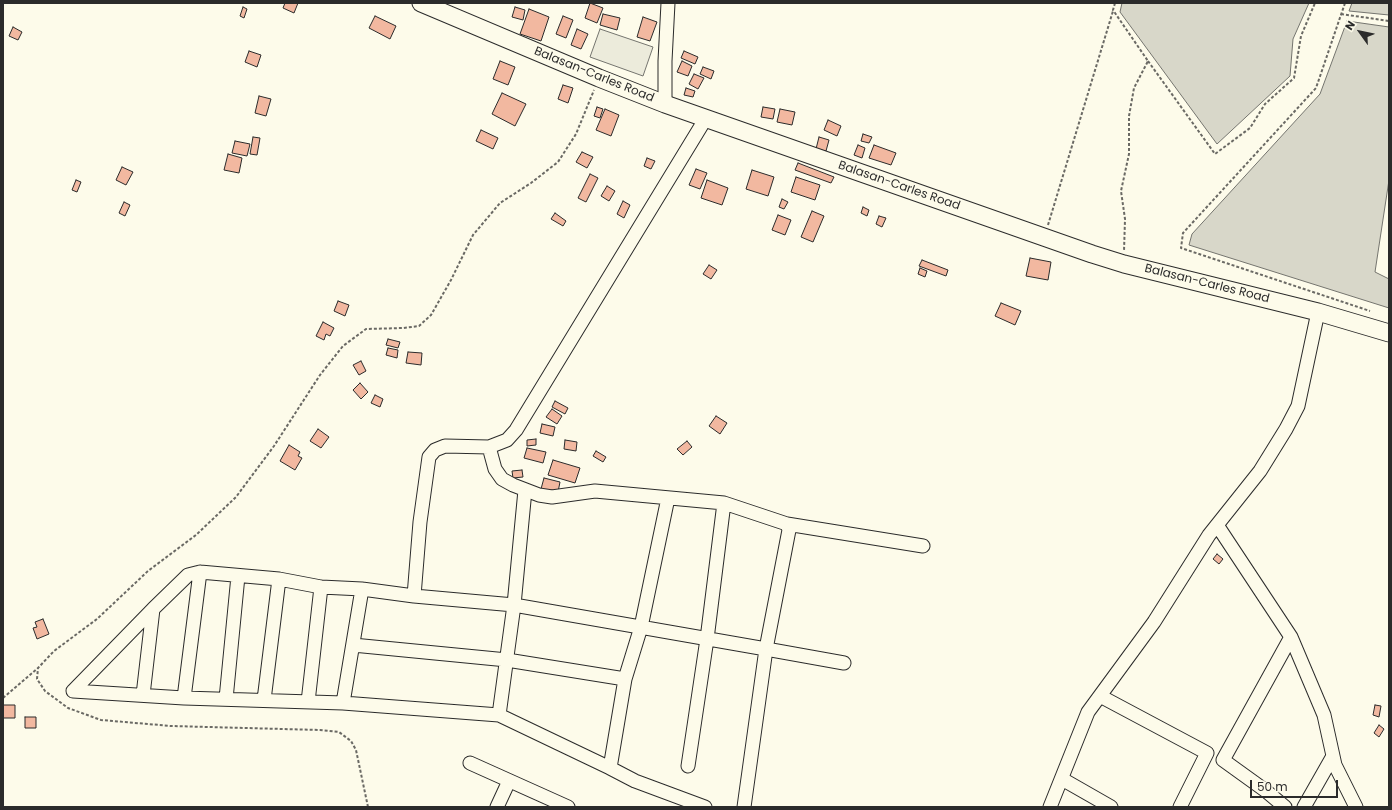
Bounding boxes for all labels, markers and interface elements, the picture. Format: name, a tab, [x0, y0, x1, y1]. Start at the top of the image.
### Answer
north arrow	[1340, 12, 1380, 52]
text: N	[1341, 18, 1359, 33]
street label: Balasan-Carles Road	[532, 44, 656, 106]
street label: Balasan-Carles Road	[836, 158, 962, 214]
street label: Balasan-Carles Road	[1143, 262, 1271, 306]
scale bar	[1252, 772, 1340, 798]
text: 50 m	[1257, 778, 1288, 795]

